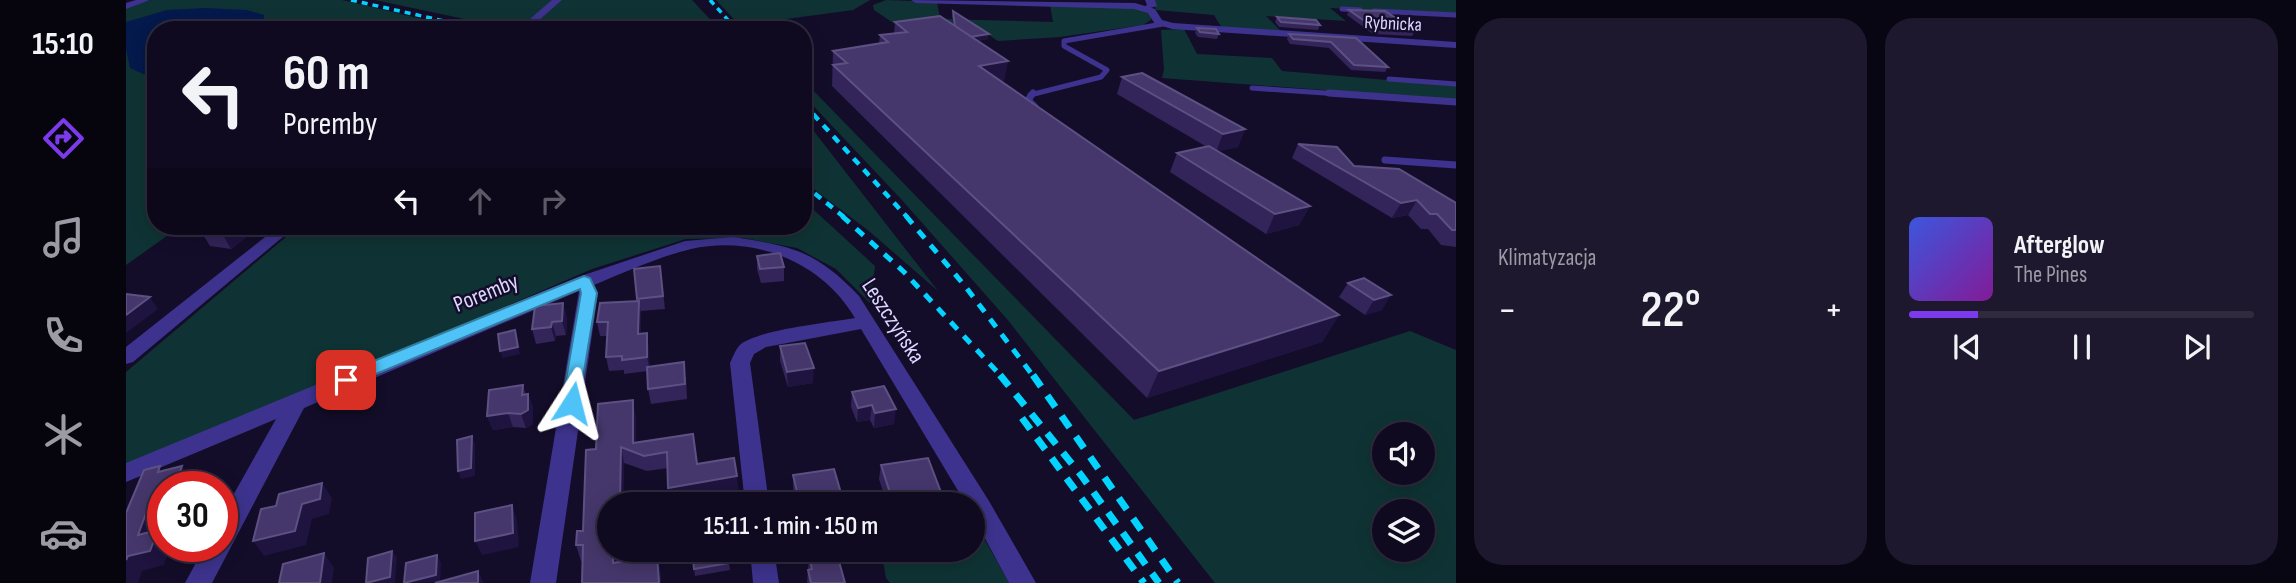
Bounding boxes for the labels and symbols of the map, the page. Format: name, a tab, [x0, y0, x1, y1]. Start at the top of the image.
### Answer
street label: Rybnicka	[1364, 11, 1422, 37]
street label: Poremby	[449, 267, 523, 319]
street label: Leszczyńska	[855, 273, 931, 369]
pin	[316, 350, 376, 410]
position arrow	[535, 366, 609, 440]
speed limit sign: 30	[147, 471, 238, 562]

